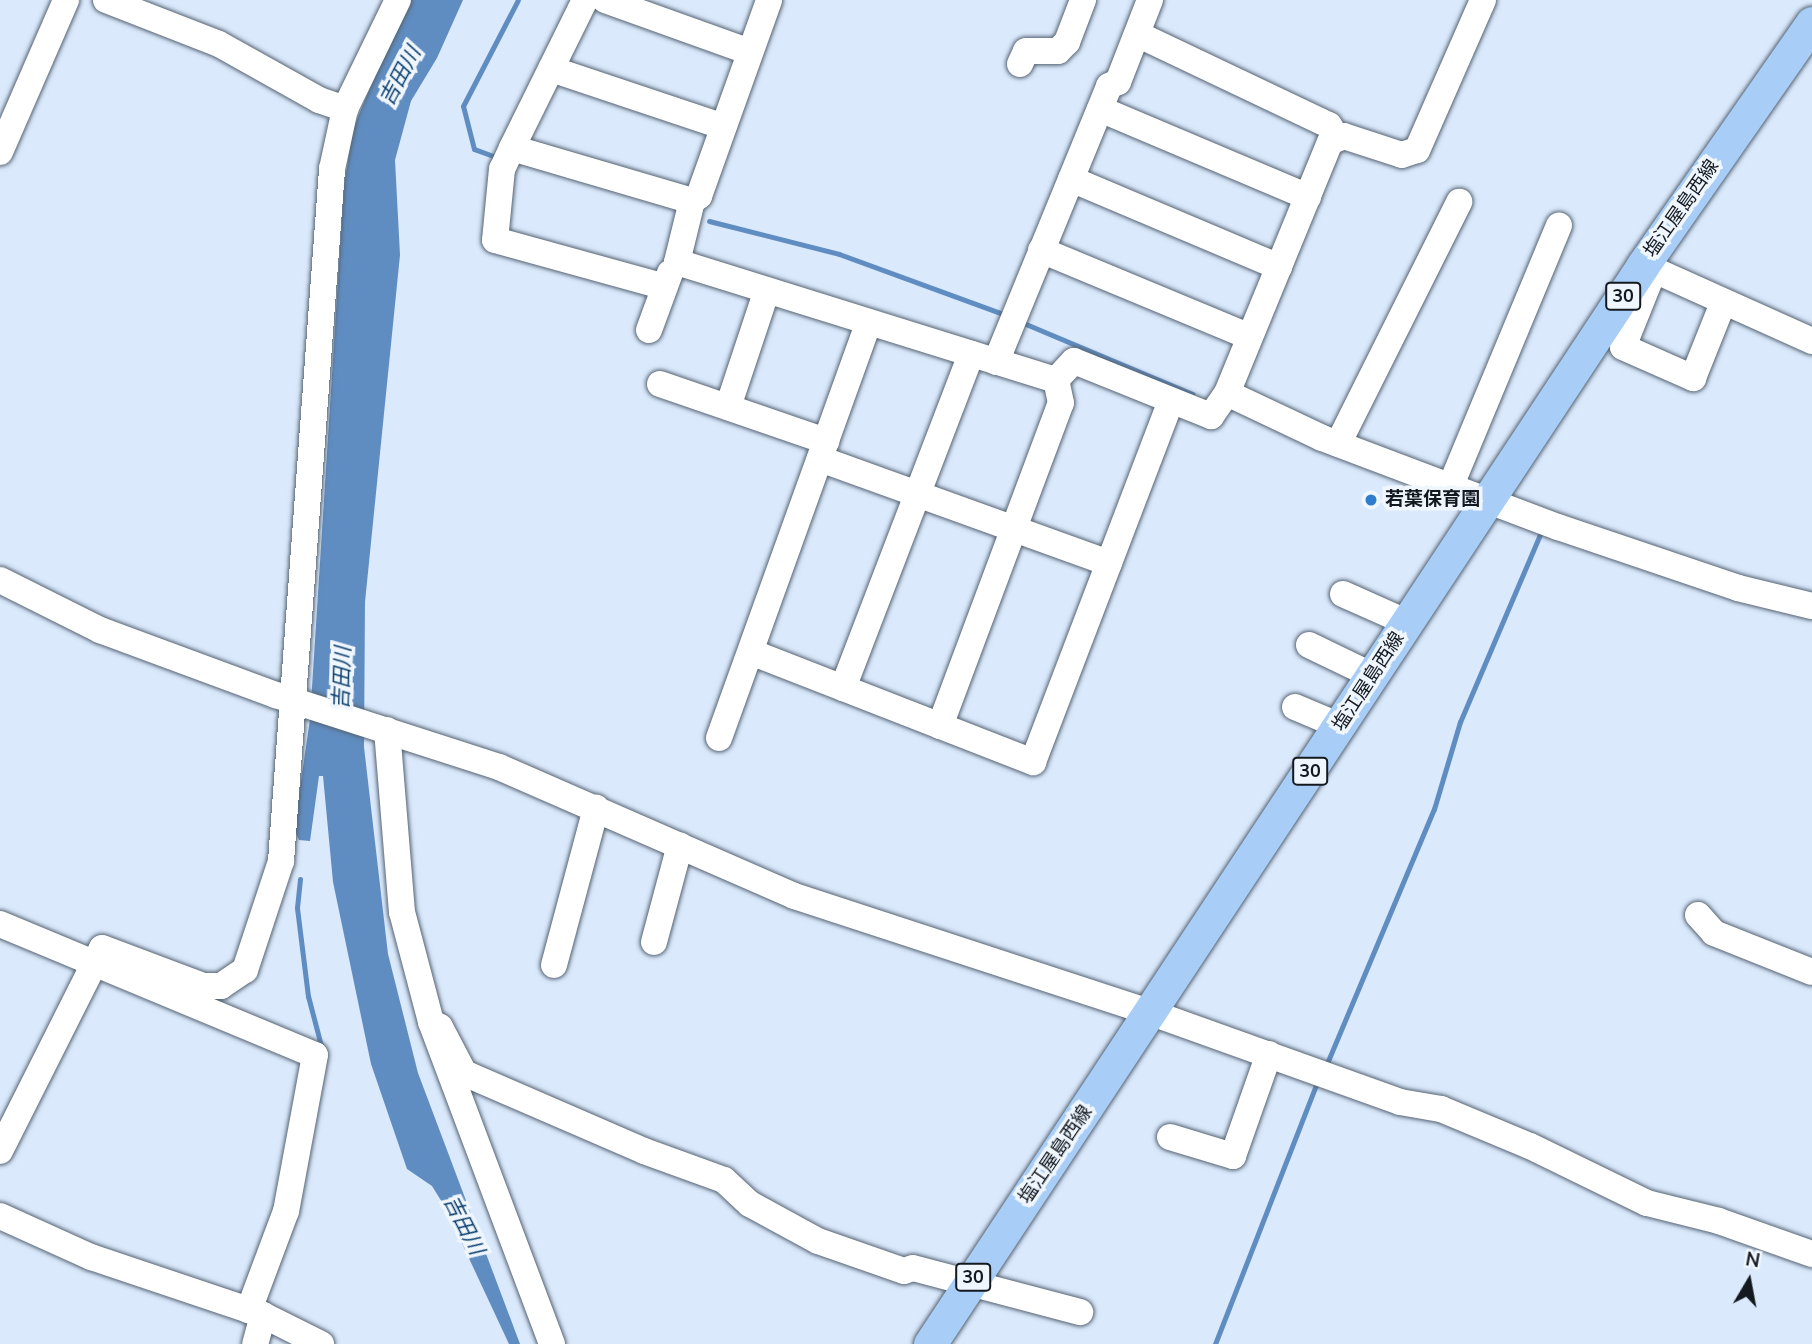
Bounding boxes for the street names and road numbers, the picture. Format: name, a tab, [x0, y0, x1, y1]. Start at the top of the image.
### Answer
street label: 塩江屋島西線	[1640, 156, 1724, 262]
road number: 30	[1604, 282, 1642, 310]
street label: 塩江屋島西線	[1328, 628, 1410, 736]
road number: 30	[1291, 756, 1329, 786]
street label: 塩江屋島西線	[1015, 1101, 1097, 1209]
road number: 30	[954, 1262, 992, 1292]

